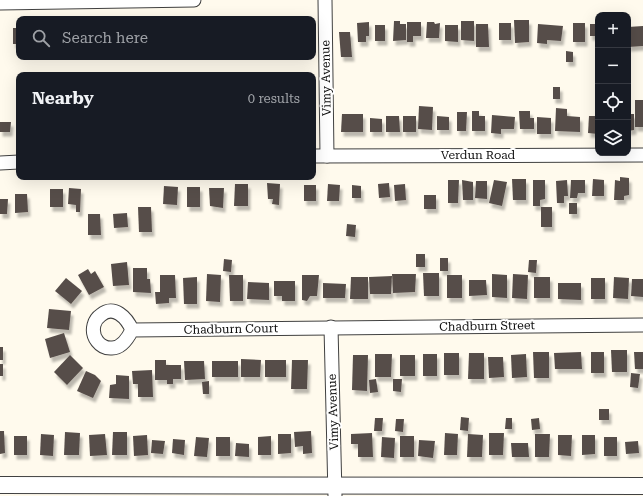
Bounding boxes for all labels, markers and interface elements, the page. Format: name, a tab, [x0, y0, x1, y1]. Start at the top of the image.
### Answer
map controls	[595, 12, 631, 156]
button: +	[595, 12, 631, 48]
search box	[16, 16, 316, 60]
icon: search	[30, 27, 52, 49]
text: Search here	[62, 29, 148, 47]
street label: Vimy Avenue	[318, 39, 334, 116]
button: −	[595, 48, 631, 84]
button: locate	[595, 84, 631, 120]
text: Nearby	[32, 88, 94, 108]
text: 0 results	[248, 91, 300, 106]
button: layers	[595, 120, 631, 156]
street label: Verdun Road	[441, 148, 516, 162]
street label: Chadburn Street	[439, 318, 536, 334]
street label: Chadburn Court	[184, 321, 279, 337]
street label: Vimy Avenue	[325, 373, 341, 450]

